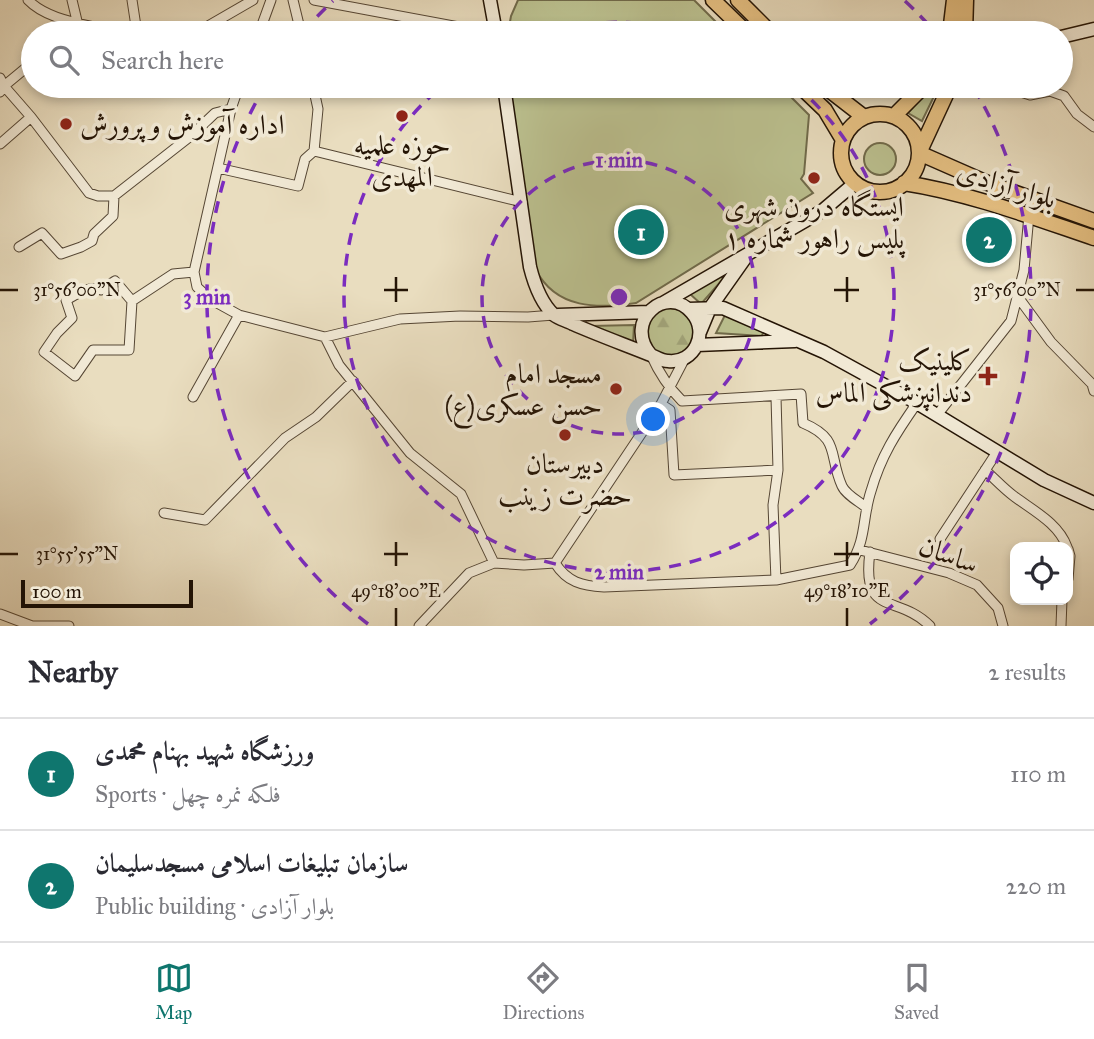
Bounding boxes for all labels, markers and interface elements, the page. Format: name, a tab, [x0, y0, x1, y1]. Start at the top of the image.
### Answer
search box	[21, 21, 1073, 98]
icon: search	[45, 41, 83, 79]
text: Search here	[101, 44, 224, 76]
place label: اداره آموزش و پرورش	[80, 107, 285, 143]
marker: حوزه علمیه المهدی	[394, 108, 410, 124]
marker: اداره آموزش و پرورش	[58, 116, 74, 132]
place label: حوزه علمیه المهدی	[353, 127, 451, 194]
text: 1 min	[595, 147, 643, 173]
street label: بلوار آزادی	[953, 153, 1061, 216]
marker: ایستگاه درون شهری پلیس راهور شماره ۱	[806, 170, 822, 186]
place label: ایستگاه درون شهری پلیس راهور شماره ۱	[724, 189, 906, 259]
pin: 1	[618, 206, 664, 258]
pin: 2	[966, 214, 1012, 266]
text: 31°56'00"N	[33, 279, 121, 301]
text: 31°56'00"N	[973, 279, 1061, 301]
text: 3 min	[183, 284, 231, 310]
centre of rings	[607, 285, 631, 309]
place label: کلینیک دندانپزشکی الماس	[815, 343, 972, 412]
place label: مسجد امام حسن عسکری(ع)	[445, 356, 602, 429]
marker: کلینیک دندانپزشکی الماس	[978, 366, 998, 386]
marker: مسجد امام حسن عسکری(ع)	[608, 381, 624, 397]
your location	[636, 402, 670, 436]
marker: دبیرستان حضرت زینب	[557, 427, 573, 443]
place label: دبیرستان حضرت زینب	[498, 446, 632, 514]
street label: ساسان	[914, 528, 983, 581]
map controls	[1010, 542, 1073, 605]
button: locate	[1010, 542, 1073, 605]
text: 31°55'55"N	[36, 543, 118, 565]
text: 2 min	[594, 559, 644, 585]
scale bar	[21, 577, 192, 609]
text: 100 m	[32, 580, 82, 603]
text: 49°18'00"E	[351, 580, 441, 602]
text: 49°18'10"E	[804, 580, 890, 602]
text: Nearby	[28, 654, 118, 690]
text: 2 results	[988, 658, 1066, 686]
text: ورزشگاه شهید بهنام محمدی	[95, 735, 314, 767]
text: 1	[46, 760, 56, 788]
text: 110 m	[1010, 760, 1066, 788]
text: Sports · فلکه نمره چهل	[95, 780, 281, 808]
text: سازمان تبلیغات اسلامی مسجدسلیمان	[95, 847, 408, 879]
text: 2	[45, 872, 57, 900]
text: 220 m	[1006, 872, 1066, 900]
text: Public building · بلوار آزادی	[95, 892, 334, 920]
tab: Map	[155, 959, 193, 1024]
tab: Directions	[502, 959, 584, 1024]
tab: Saved	[894, 959, 939, 1024]

